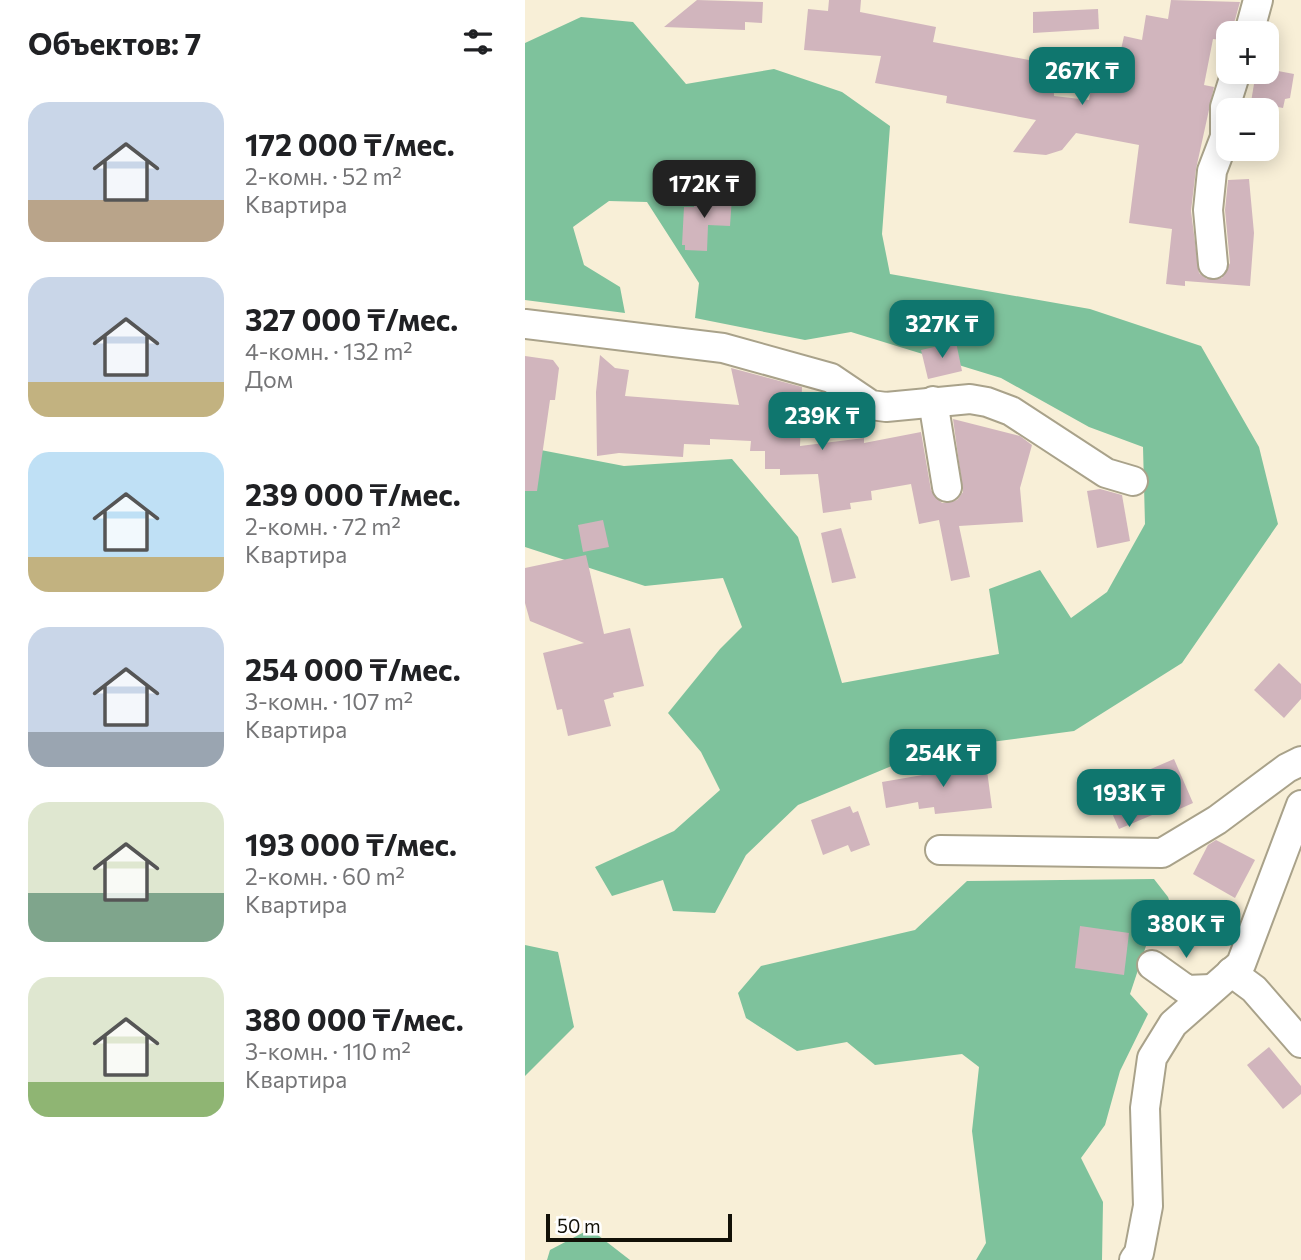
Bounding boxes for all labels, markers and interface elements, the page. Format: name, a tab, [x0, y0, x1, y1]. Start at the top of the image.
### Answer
map controls	[1216, 21, 1279, 161]
button: +	[1216, 21, 1279, 84]
icon: filters	[459, 23, 497, 61]
text: Объектов: 7	[28, 24, 201, 61]
pin: 267K ₸	[1025, 48, 1139, 107]
text: 267K ₸	[1045, 56, 1119, 84]
button: −	[1216, 98, 1279, 161]
text: 172 000 ₸/мес.	[245, 125, 455, 162]
icon: home	[84, 130, 168, 214]
pin: 172K ₸	[647, 160, 761, 220]
text: 2-комн. · 52 m²	[245, 162, 402, 190]
text: 172K ₸	[669, 169, 739, 197]
text: Квартира	[245, 190, 347, 218]
text: 327 000 ₸/мес.	[245, 300, 458, 337]
pin: 327K ₸	[885, 300, 999, 360]
icon: home	[84, 305, 168, 389]
text: 327K ₸	[905, 309, 979, 337]
text: 4-комн. · 132 m²	[245, 337, 412, 365]
text: Дом	[245, 365, 293, 393]
pin: 239K ₸	[765, 392, 879, 452]
text: 239K ₸	[784, 401, 860, 429]
text: 239 000 ₸/мес.	[245, 475, 461, 512]
icon: home	[84, 480, 168, 564]
text: 2-комн. · 72 m²	[245, 512, 401, 540]
text: Квартира	[245, 540, 347, 568]
text: 254 000 ₸/мес.	[245, 650, 461, 687]
icon: home	[84, 655, 168, 739]
text: 3-комн. · 107 m²	[245, 687, 413, 715]
text: Квартира	[245, 715, 347, 743]
pin: 254K ₸	[886, 730, 1000, 789]
text: 254K ₸	[905, 738, 981, 766]
pin: 193K ₸	[1072, 770, 1186, 829]
text: 193K ₸	[1093, 778, 1165, 806]
text: 193 000 ₸/мес.	[245, 825, 457, 862]
icon: home	[84, 830, 168, 914]
text: 2-комн. · 60 m²	[245, 862, 405, 890]
text: Квартира	[245, 890, 347, 918]
pin: 380K ₸	[1129, 900, 1243, 960]
text: 380K ₸	[1147, 909, 1225, 937]
text: 380 000 ₸/мес.	[245, 1000, 464, 1037]
icon: home	[84, 1005, 168, 1089]
text: 3-комн. · 110 m²	[245, 1037, 411, 1065]
text: Квартира	[245, 1065, 347, 1093]
scale bar	[546, 1211, 731, 1243]
text: 50 m	[557, 1214, 601, 1237]

